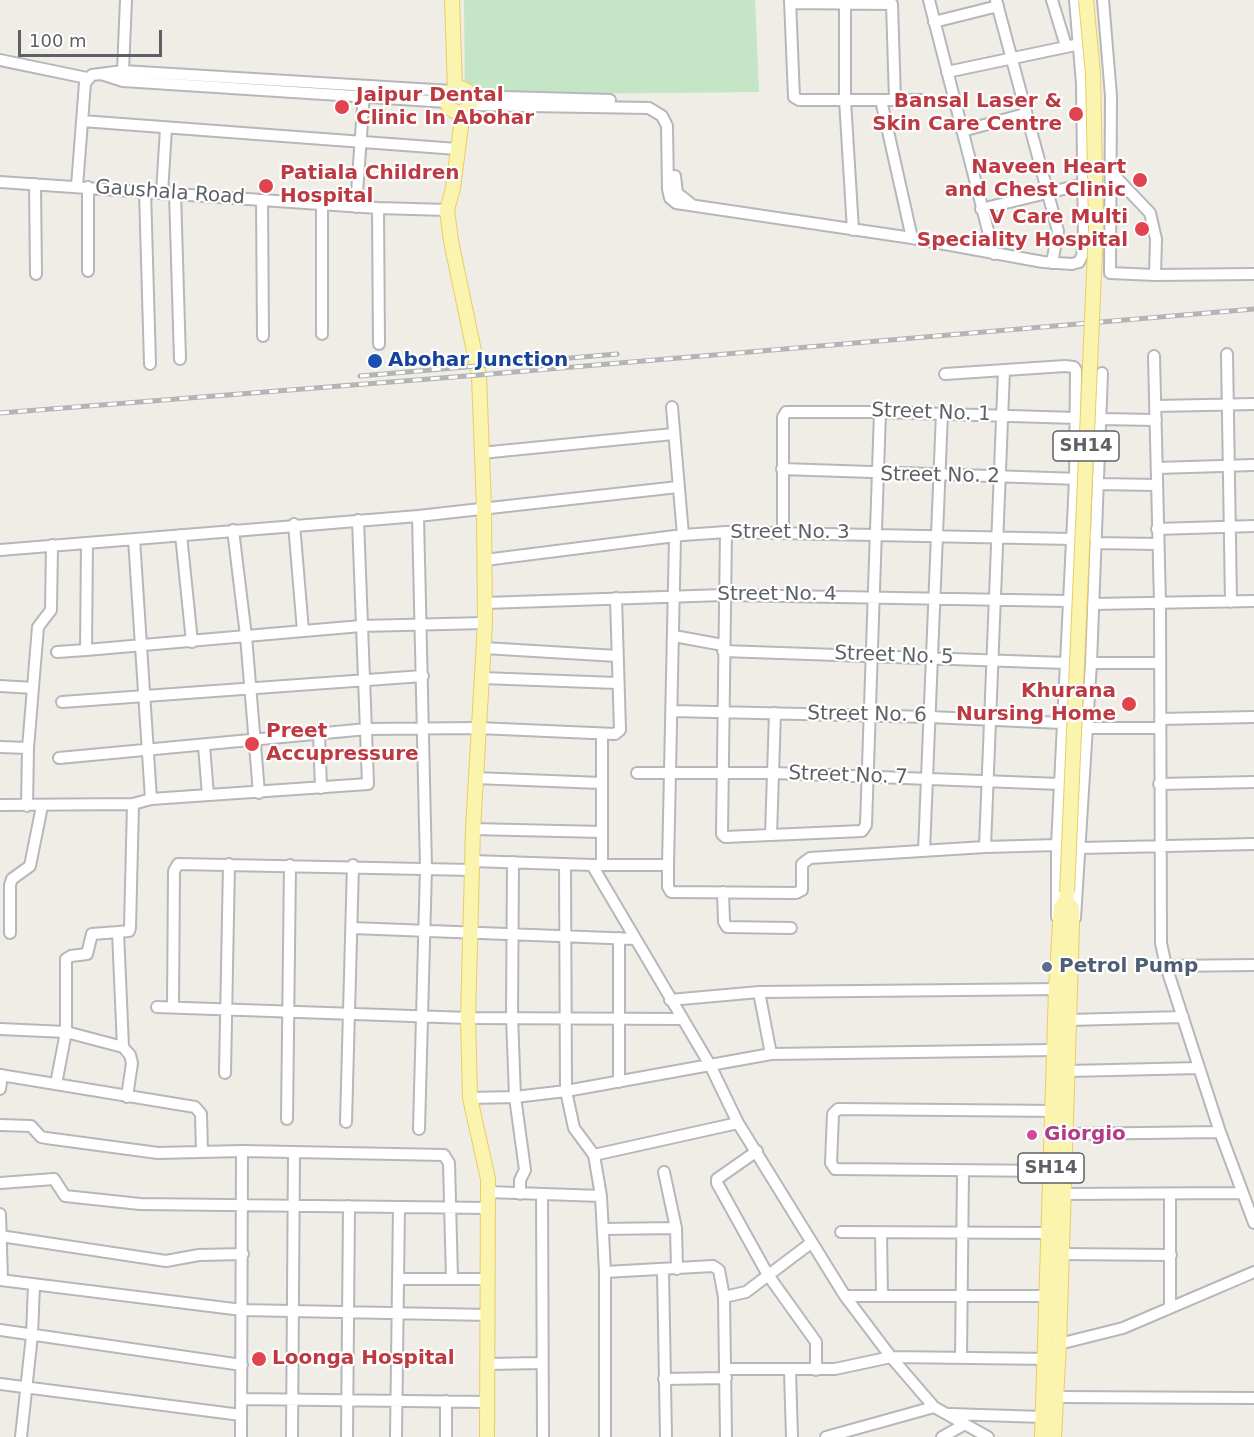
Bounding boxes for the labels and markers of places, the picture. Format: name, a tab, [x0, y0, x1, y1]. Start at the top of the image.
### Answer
place label: Jaipur Dental Clinic In Abohar	[356, 84, 534, 131]
place label: Bansal Laser & Skin Care Centre	[872, 90, 1062, 137]
marker: Jaipur Dental Clinic In Abohar	[333, 98, 351, 116]
marker: Bansal Laser & Skin Care Centre	[1067, 105, 1085, 123]
place label: Naveen Heart and Chest Clinic	[945, 156, 1126, 203]
place label: Patiala Children Hospital	[280, 162, 459, 209]
marker: Naveen Heart and Chest Clinic	[1131, 171, 1149, 189]
marker: Patiala Children Hospital	[257, 177, 275, 195]
place label: V Care Multi Speciality Hospital	[917, 206, 1128, 253]
marker: V Care Multi Speciality Hospital	[1133, 220, 1151, 238]
place label: Abohar Junction	[388, 349, 568, 373]
marker: Abohar Junction	[366, 352, 384, 370]
place label: Khurana Nursing Home	[956, 680, 1116, 727]
marker: Khurana Nursing Home	[1120, 695, 1138, 713]
place label: Preet Accupressure	[266, 720, 419, 767]
marker: Preet Accupressure	[243, 735, 261, 753]
place label: Petrol Pump	[1059, 955, 1198, 979]
marker: Petrol Pump	[1040, 960, 1054, 974]
place label: Giorgio	[1044, 1123, 1126, 1147]
marker: Giorgio	[1025, 1128, 1039, 1142]
place label: Loonga Hospital	[272, 1347, 455, 1371]
marker: Loonga Hospital	[250, 1350, 268, 1368]

